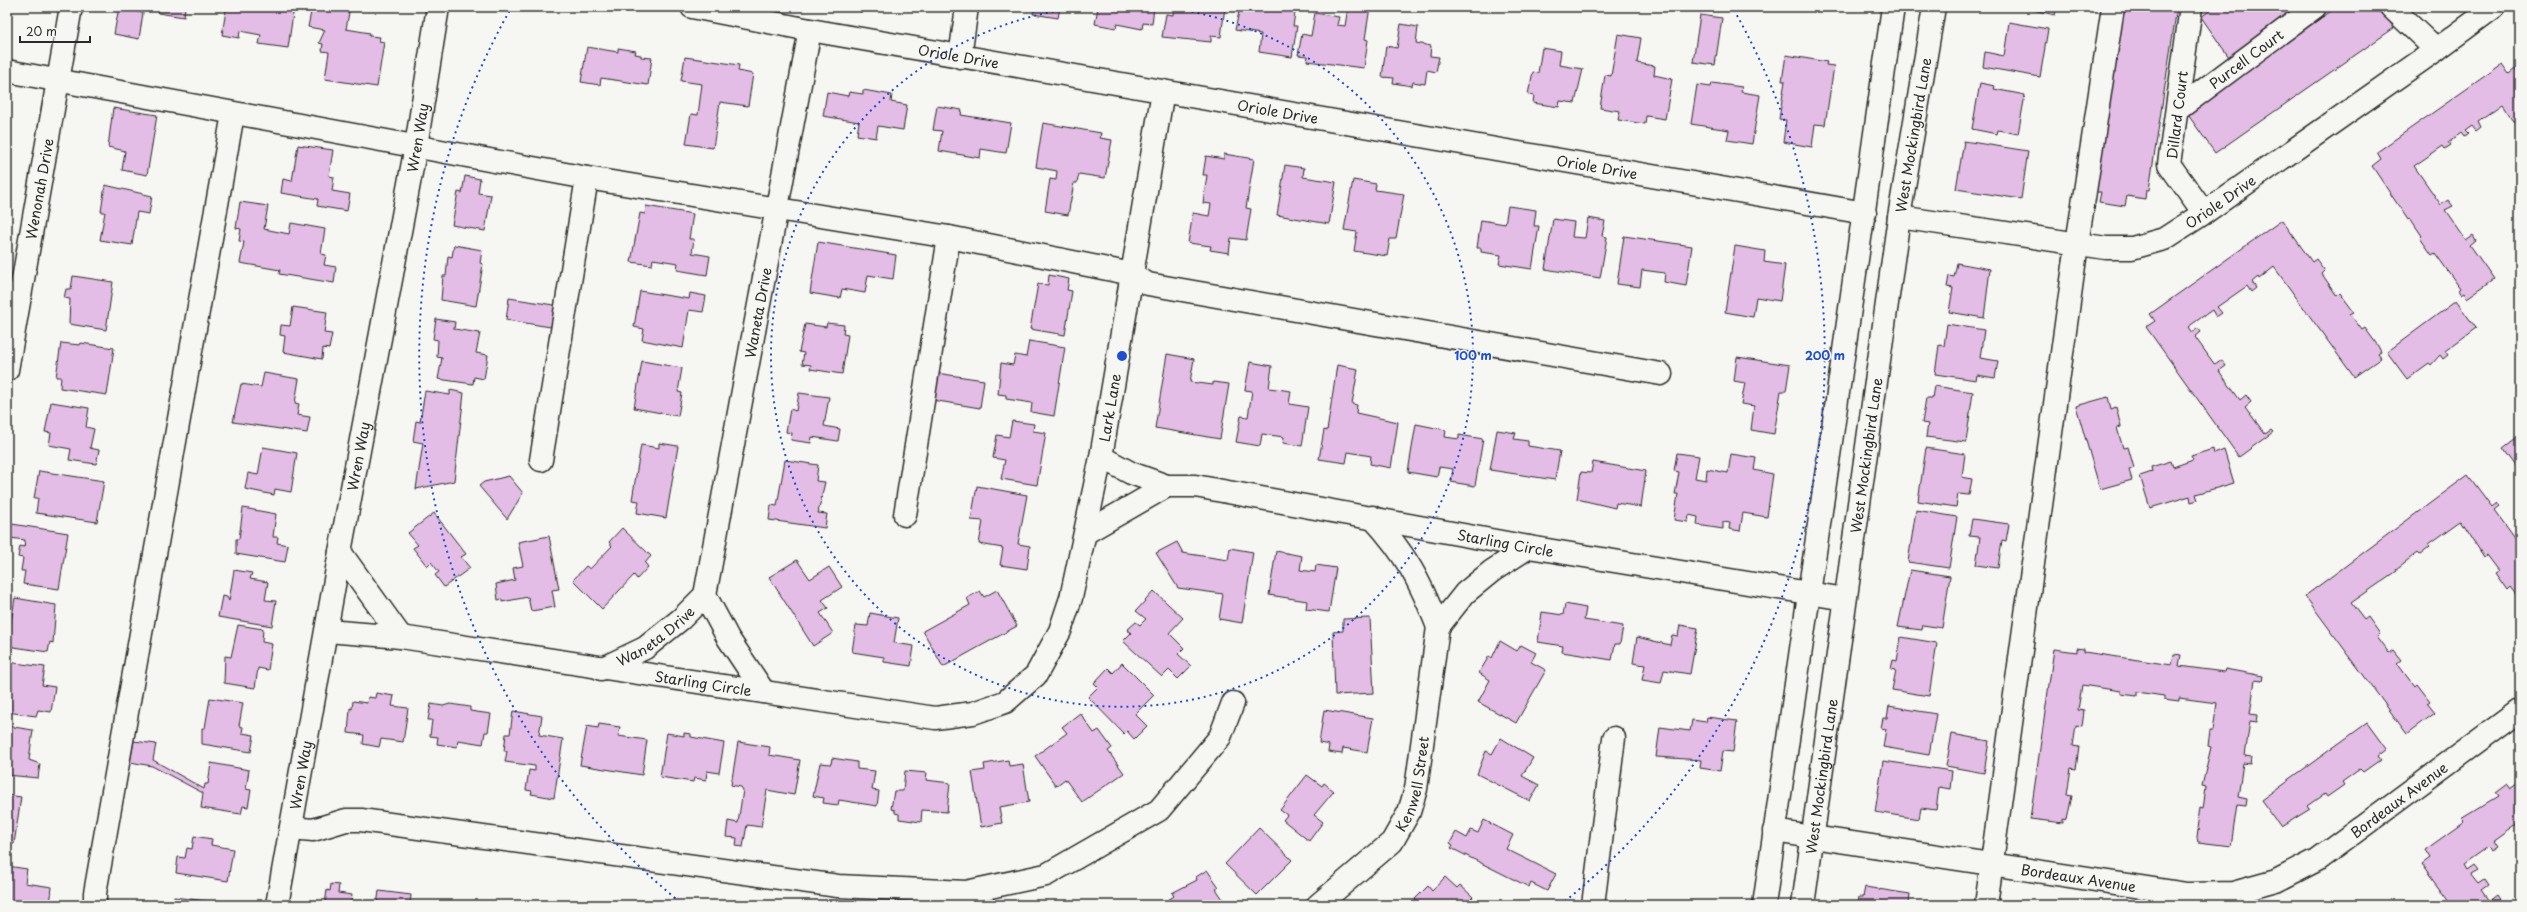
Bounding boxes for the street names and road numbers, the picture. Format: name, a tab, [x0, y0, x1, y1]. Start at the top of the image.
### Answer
street label: Purcell Court	[2204, 24, 2288, 93]
street label: Oriole Drive	[916, 38, 1001, 73]
street label: West Mockingbird Lane	[1889, 56, 1936, 214]
street label: Dillard Court	[2161, 69, 2193, 160]
street label: Oriole Drive	[1236, 94, 1320, 128]
street label: Wren Way	[401, 102, 433, 174]
street label: Wenonah Drive	[20, 136, 58, 241]
street label: Oriole Drive	[1555, 149, 1639, 184]
street label: Oriole Drive	[2181, 170, 2260, 233]
street label: Waneta Drive	[739, 266, 776, 360]
street label: Lark Lane	[1093, 371, 1126, 443]
street label: West Mockingbird Lane	[1845, 376, 1887, 534]
street label: Wren Way	[341, 420, 375, 493]
street label: Starling Circle	[1456, 524, 1556, 561]
street label: Waneta Drive	[613, 601, 699, 671]
street label: Starling Circle	[653, 665, 753, 701]
street label: West Mockingbird Lane	[1800, 697, 1842, 855]
street label: Kenwell Street	[1390, 735, 1434, 835]
street label: Wren Way	[284, 739, 317, 811]
street label: Bordeaux Avenue	[2346, 756, 2452, 843]
street label: Bordeaux Avenue	[2019, 858, 2138, 897]

